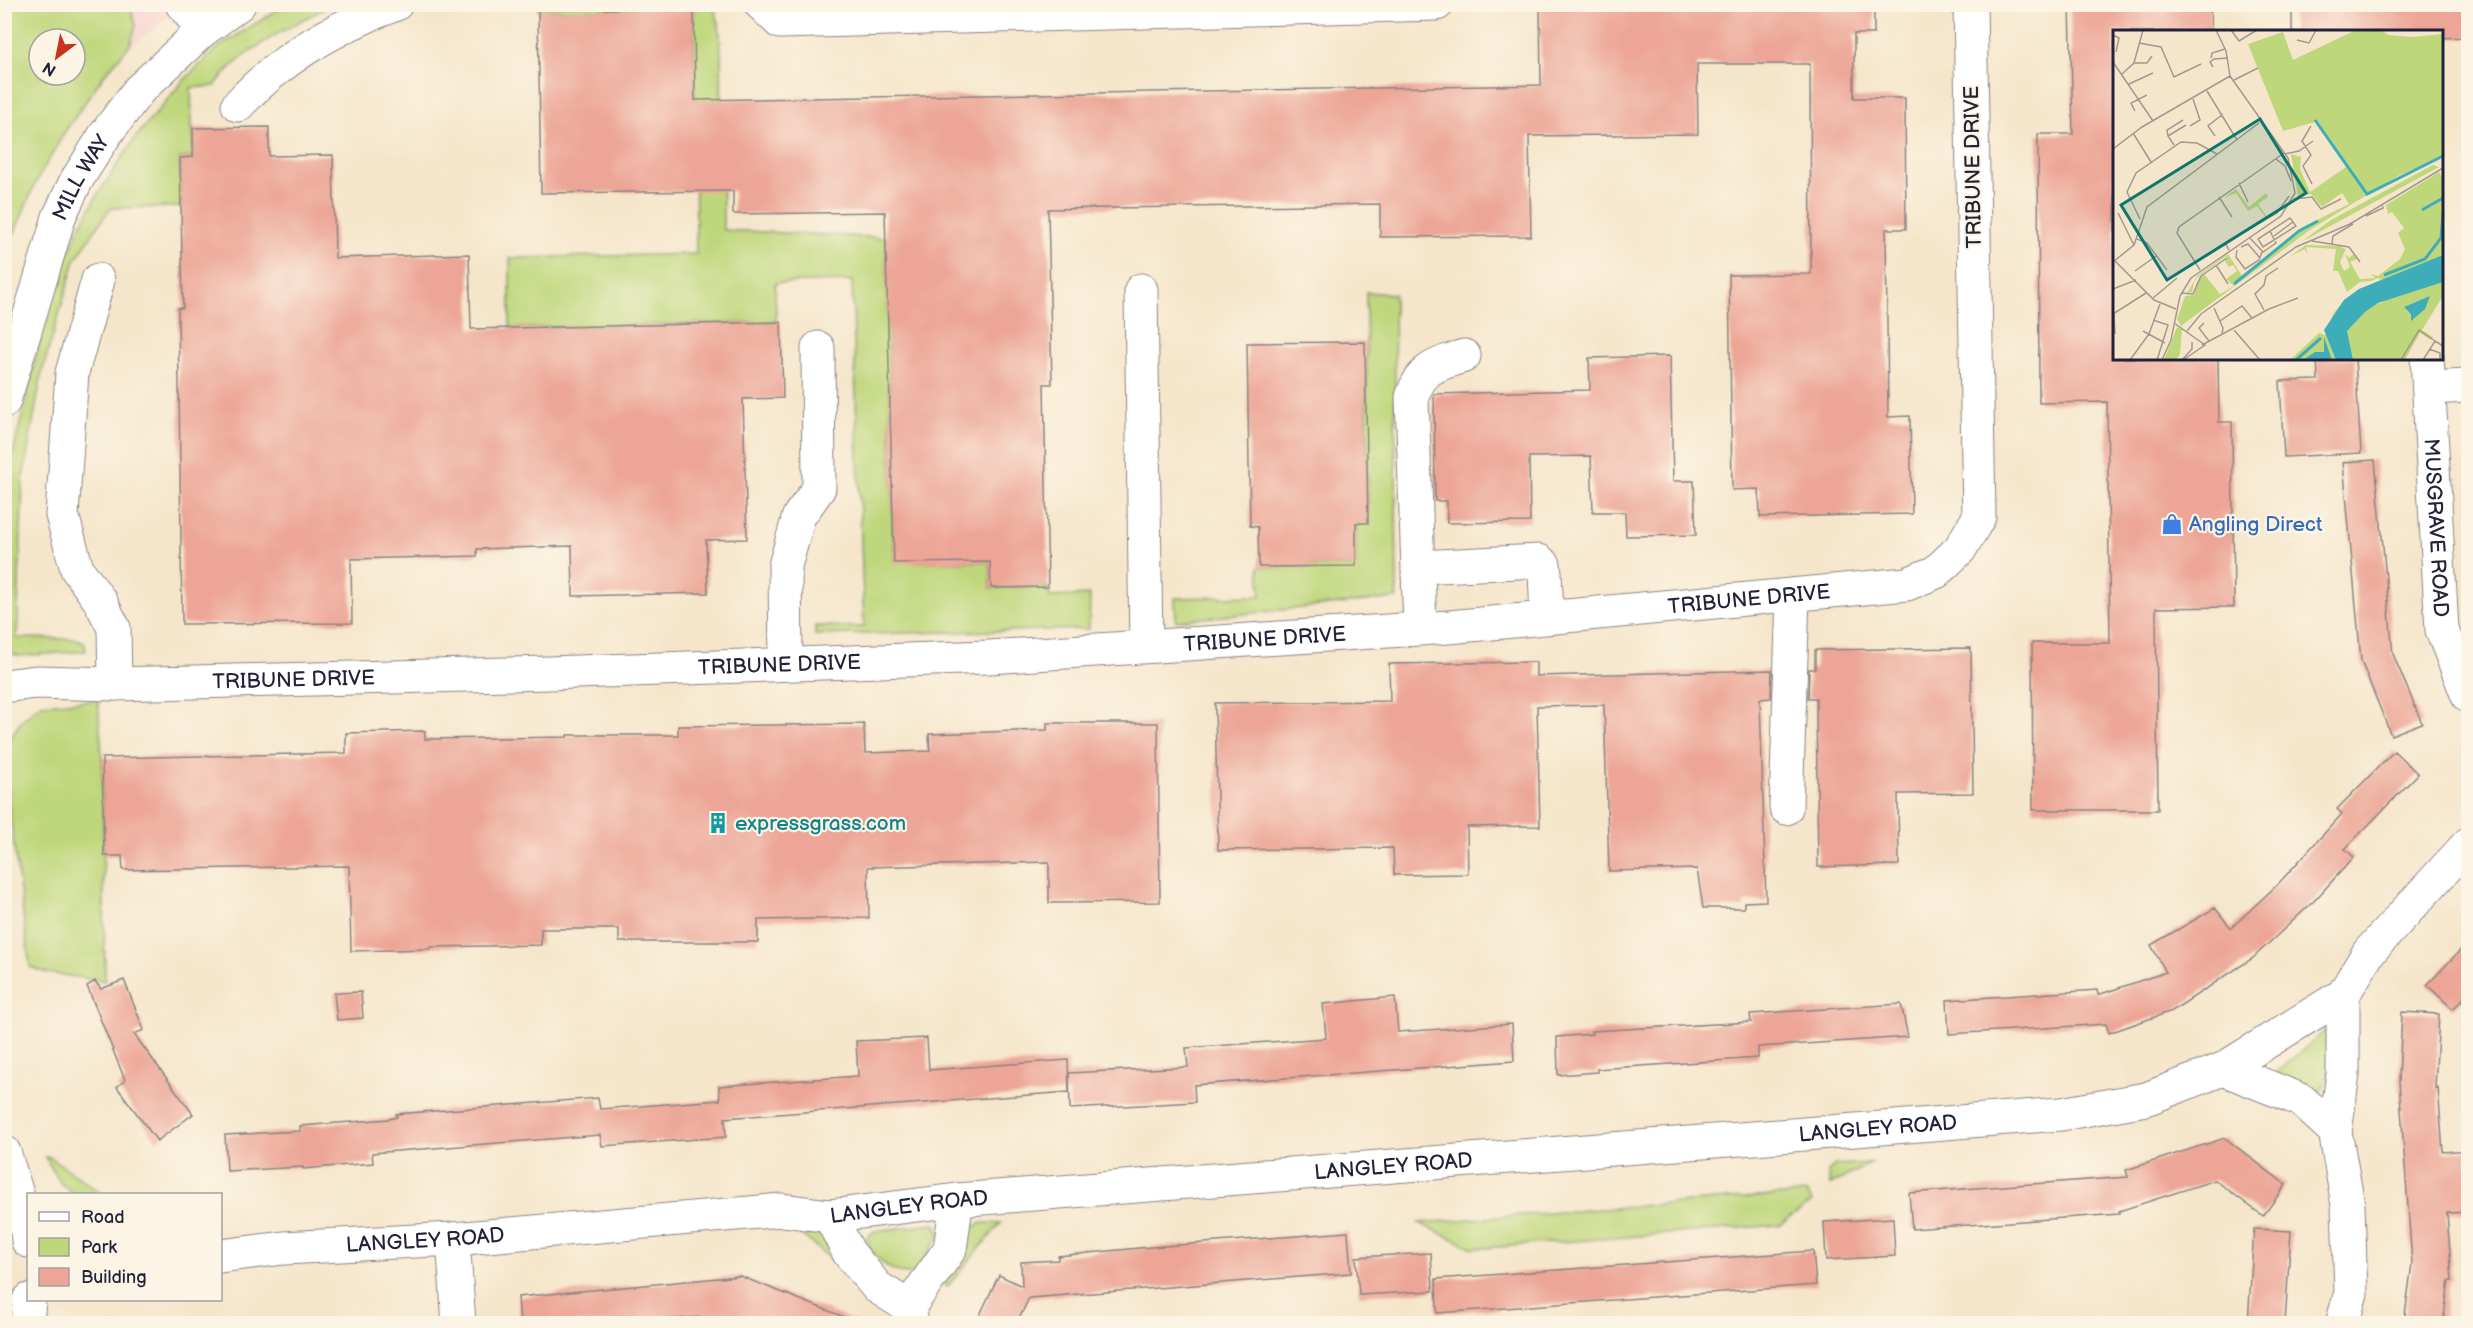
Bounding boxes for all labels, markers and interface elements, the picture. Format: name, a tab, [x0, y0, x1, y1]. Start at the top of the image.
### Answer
north arrow	[27, 27, 87, 87]
inset map	[2113, 30, 2443, 360]
text: N	[40, 57, 60, 80]
street label: TRIBUNE DRIVE	[1959, 85, 1987, 249]
street label: MILL WAY	[47, 129, 115, 224]
street label: MUSGRAVE ROAD	[2419, 438, 2454, 618]
shop icon: Angling Direct	[2160, 512, 2184, 536]
place label: Angling Direct	[2189, 512, 2323, 537]
street label: TRIBUNE DRIVE	[1667, 579, 1831, 619]
street label: TRIBUNE DRIVE	[1183, 621, 1347, 657]
street label: TRIBUNE DRIVE	[698, 649, 861, 680]
street label: TRIBUNE DRIVE	[212, 665, 375, 694]
building icon: expressgrass.com	[706, 811, 730, 835]
place label: expressgrass.com	[735, 811, 906, 836]
street label: LANGLEY ROAD	[1798, 1110, 1958, 1147]
street label: LANGLEY ROAD	[1313, 1147, 1473, 1185]
street label: LANGLEY ROAD	[829, 1185, 989, 1228]
legend	[27, 1193, 222, 1301]
text: Road	[81, 1207, 125, 1228]
street label: LANGLEY ROAD	[345, 1222, 506, 1257]
text: Park	[81, 1237, 117, 1258]
text: Building	[81, 1267, 147, 1288]

